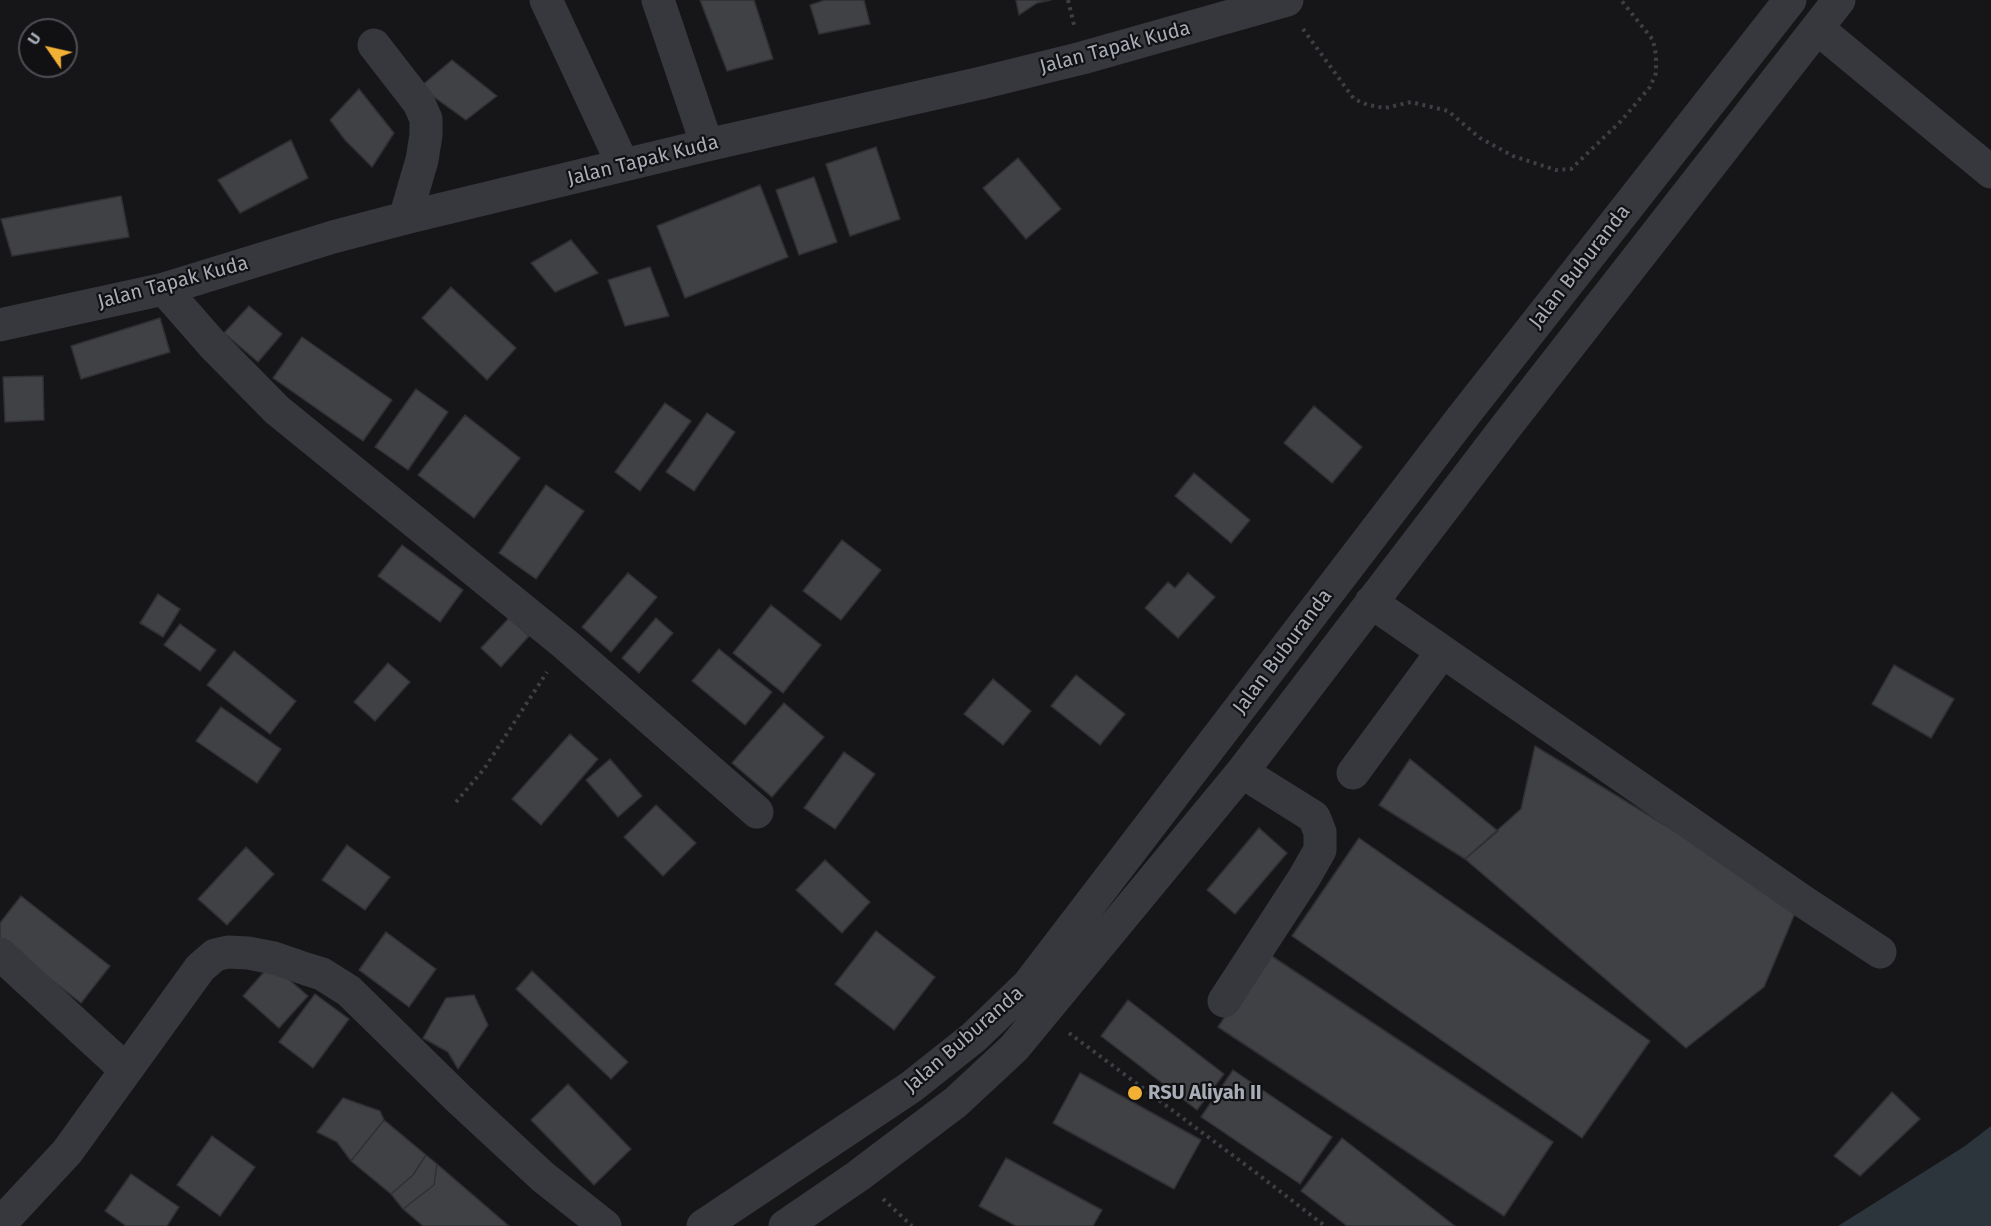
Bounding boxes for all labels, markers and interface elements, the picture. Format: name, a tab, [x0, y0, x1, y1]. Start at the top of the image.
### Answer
street label: Jalan Tapak Kuda	[1037, 16, 1193, 80]
north arrow	[18, 18, 78, 78]
text: U	[24, 29, 45, 48]
street label: Jalan Tapak Kuda	[565, 131, 721, 191]
street label: Jalan Buburanda	[1524, 200, 1636, 334]
street label: Jalan Tapak Kuda	[95, 251, 251, 315]
street label: Jalan Buburanda	[1228, 585, 1338, 719]
street label: Jalan Buburanda	[899, 982, 1029, 1098]
place label: RSU Aliyah II	[1148, 1081, 1262, 1105]
marker: RSU Aliyah II	[1126, 1084, 1144, 1102]

